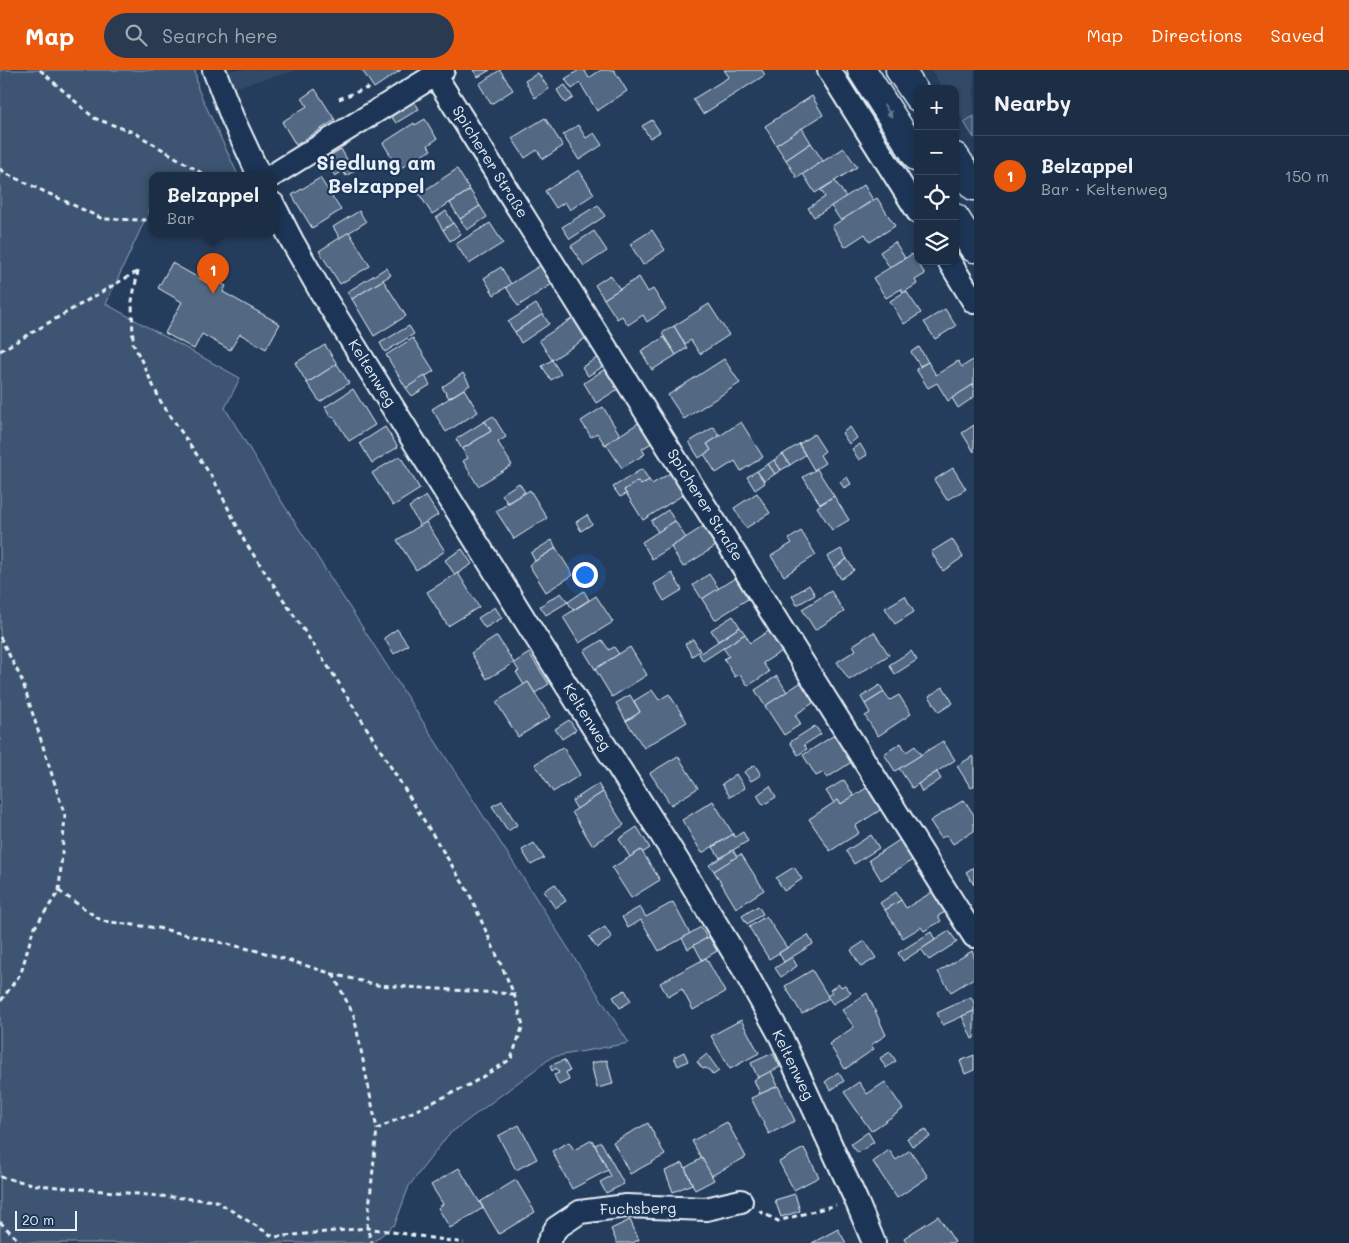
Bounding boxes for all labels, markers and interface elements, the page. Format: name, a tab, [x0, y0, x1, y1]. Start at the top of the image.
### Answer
search box	[104, 13, 454, 58]
text: Map	[25, 20, 74, 51]
icon: search	[122, 21, 150, 49]
text: Search here	[162, 23, 278, 48]
text: Map	[1086, 23, 1123, 47]
text: Directions	[1151, 23, 1243, 47]
text: Saved	[1271, 23, 1324, 47]
map controls	[914, 85, 959, 265]
button: +	[914, 85, 959, 130]
text: Nearby	[994, 89, 1071, 116]
street label: Spicherer Straße	[448, 102, 533, 221]
one-way arrow	[884, 105, 893, 118]
button: −	[914, 130, 959, 175]
district label: Siedlung am Belzappel	[316, 149, 436, 198]
text: Belzappel	[1041, 153, 1133, 178]
text: 1	[1006, 165, 1014, 186]
text: 150 m	[1285, 165, 1329, 186]
popup	[149, 172, 277, 237]
button: locate	[914, 175, 959, 220]
text: Bar · Keltenweg	[1041, 178, 1167, 199]
text: Belzappel	[167, 182, 259, 207]
text: Bar	[167, 207, 195, 228]
button: layers	[914, 220, 959, 265]
pin: 1	[197, 253, 229, 294]
street label: Keltenweg	[344, 335, 402, 410]
street label: Spicherer Straße	[663, 445, 748, 564]
your location	[572, 562, 598, 588]
street label: Keltenweg	[559, 679, 617, 754]
street label: Keltenweg	[768, 1026, 820, 1103]
street label: Fuchsberg	[600, 1197, 677, 1219]
scale bar	[15, 1208, 78, 1231]
text: 20 m	[22, 1210, 54, 1229]

